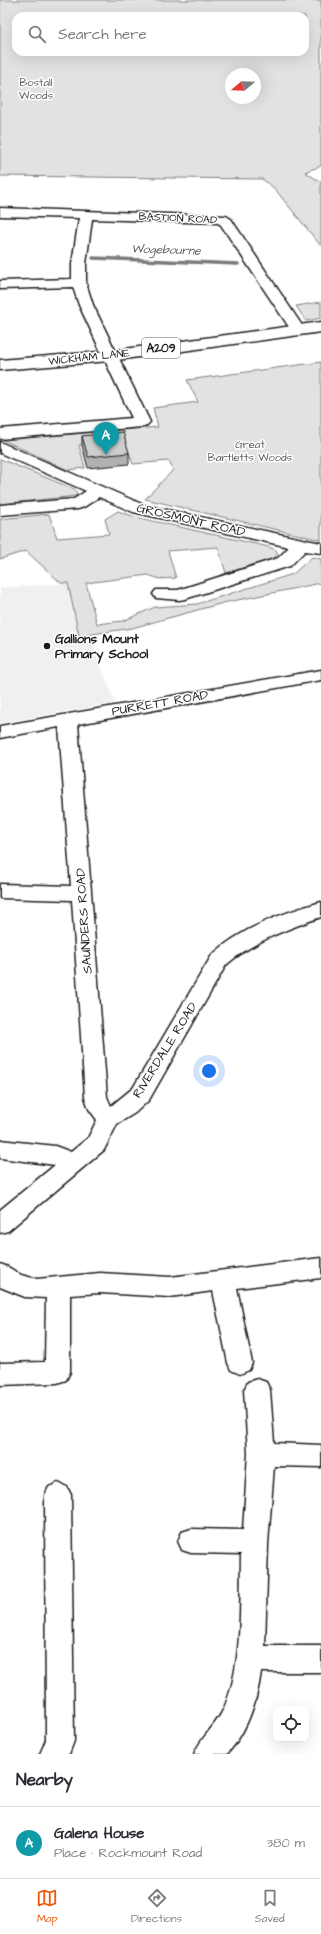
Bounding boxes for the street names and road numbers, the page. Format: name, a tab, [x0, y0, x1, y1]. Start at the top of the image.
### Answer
street label: BASTION ROAD	[138, 208, 218, 228]
road number: A209	[142, 338, 180, 358]
street label: WICKHAM LANE	[48, 345, 131, 369]
street label: GROSMONT ROAD	[135, 499, 248, 541]
street label: PURRETT ROAD	[110, 686, 210, 720]
street label: SAUNDERS ROAD	[71, 867, 97, 974]
street label: RIVERDALE ROAD	[128, 998, 202, 1101]

